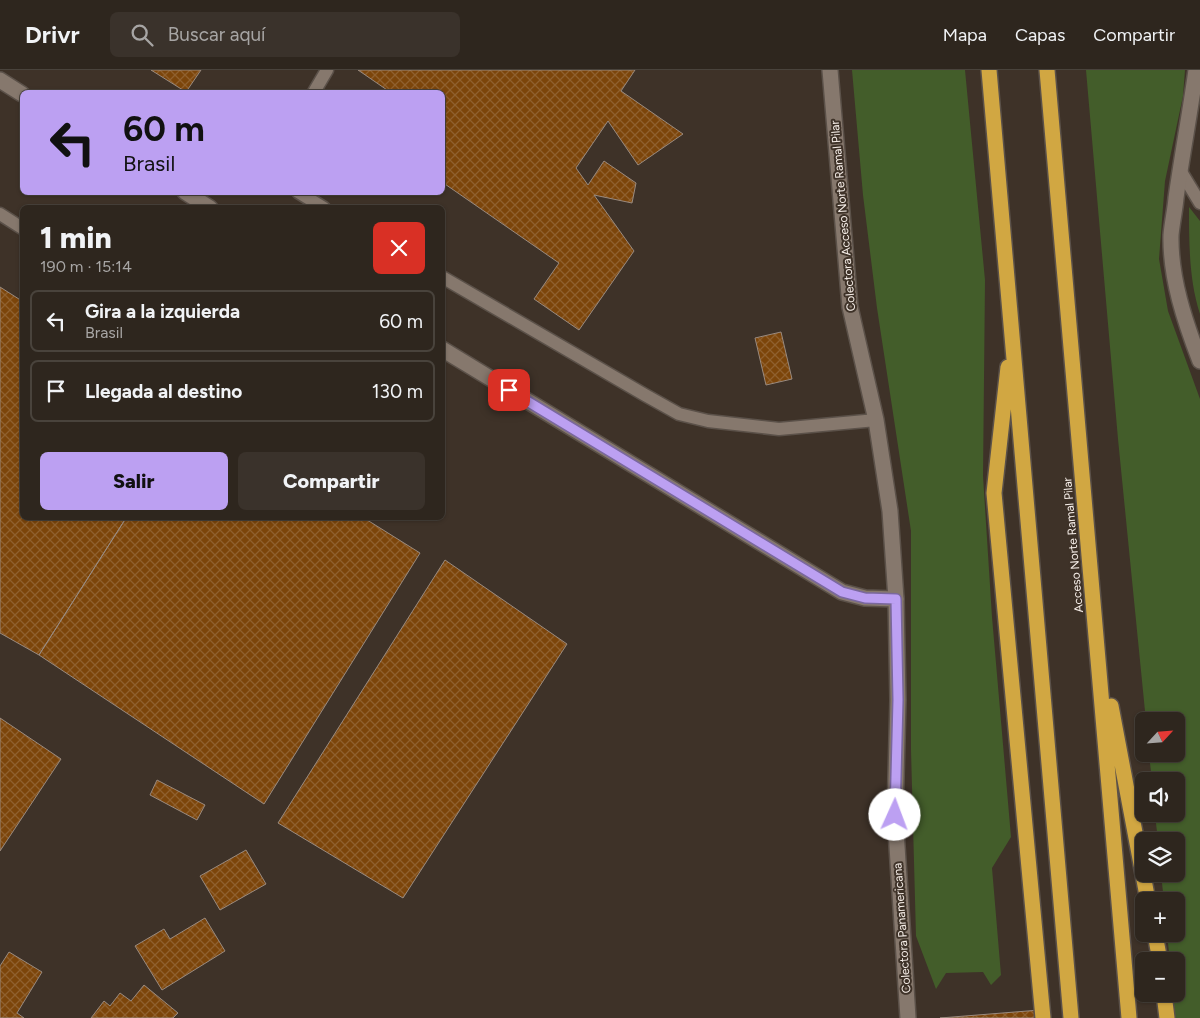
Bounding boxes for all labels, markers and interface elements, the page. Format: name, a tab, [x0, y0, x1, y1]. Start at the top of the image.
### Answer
search box	[110, 12, 460, 57]
text: Drivr	[25, 20, 80, 49]
icon: search	[128, 21, 156, 49]
text: Buscar aquí	[168, 23, 265, 46]
text: Mapa	[943, 24, 987, 46]
text: Capas	[1015, 24, 1065, 46]
text: Compartir	[1093, 24, 1175, 46]
text: 60 m	[123, 108, 205, 150]
icon: left	[40, 110, 105, 175]
street label: Colectora Acceso Norte Ramal Pilar	[828, 120, 858, 312]
text: Brasil	[123, 150, 175, 177]
text: 1 min	[40, 219, 112, 256]
button: close	[373, 222, 425, 274]
text: 190 m · 15:14	[40, 257, 132, 276]
text: Gira a la izquierda	[85, 300, 240, 323]
icon: left	[42, 307, 70, 335]
text: 60 m	[379, 310, 423, 333]
text: Brasil	[85, 323, 123, 342]
pin	[488, 369, 530, 411]
icon: arrive	[495, 376, 523, 404]
icon: arrive	[42, 377, 70, 405]
text: Llegada al destino	[85, 380, 242, 403]
text: 130 m	[372, 380, 423, 403]
button: Salir	[40, 452, 228, 510]
button: Compartir	[238, 452, 425, 510]
street label: Acceso Norte Ramal Pilar	[1060, 477, 1086, 613]
north arrow	[1135, 712, 1185, 762]
map controls	[1135, 712, 1185, 1002]
button: sound	[1135, 772, 1185, 822]
position arrow	[868, 788, 920, 840]
button: layers	[1135, 832, 1185, 882]
street label: Colectora Panamericana	[890, 862, 914, 994]
button: +	[1135, 892, 1185, 942]
button: −	[1135, 952, 1185, 1002]

